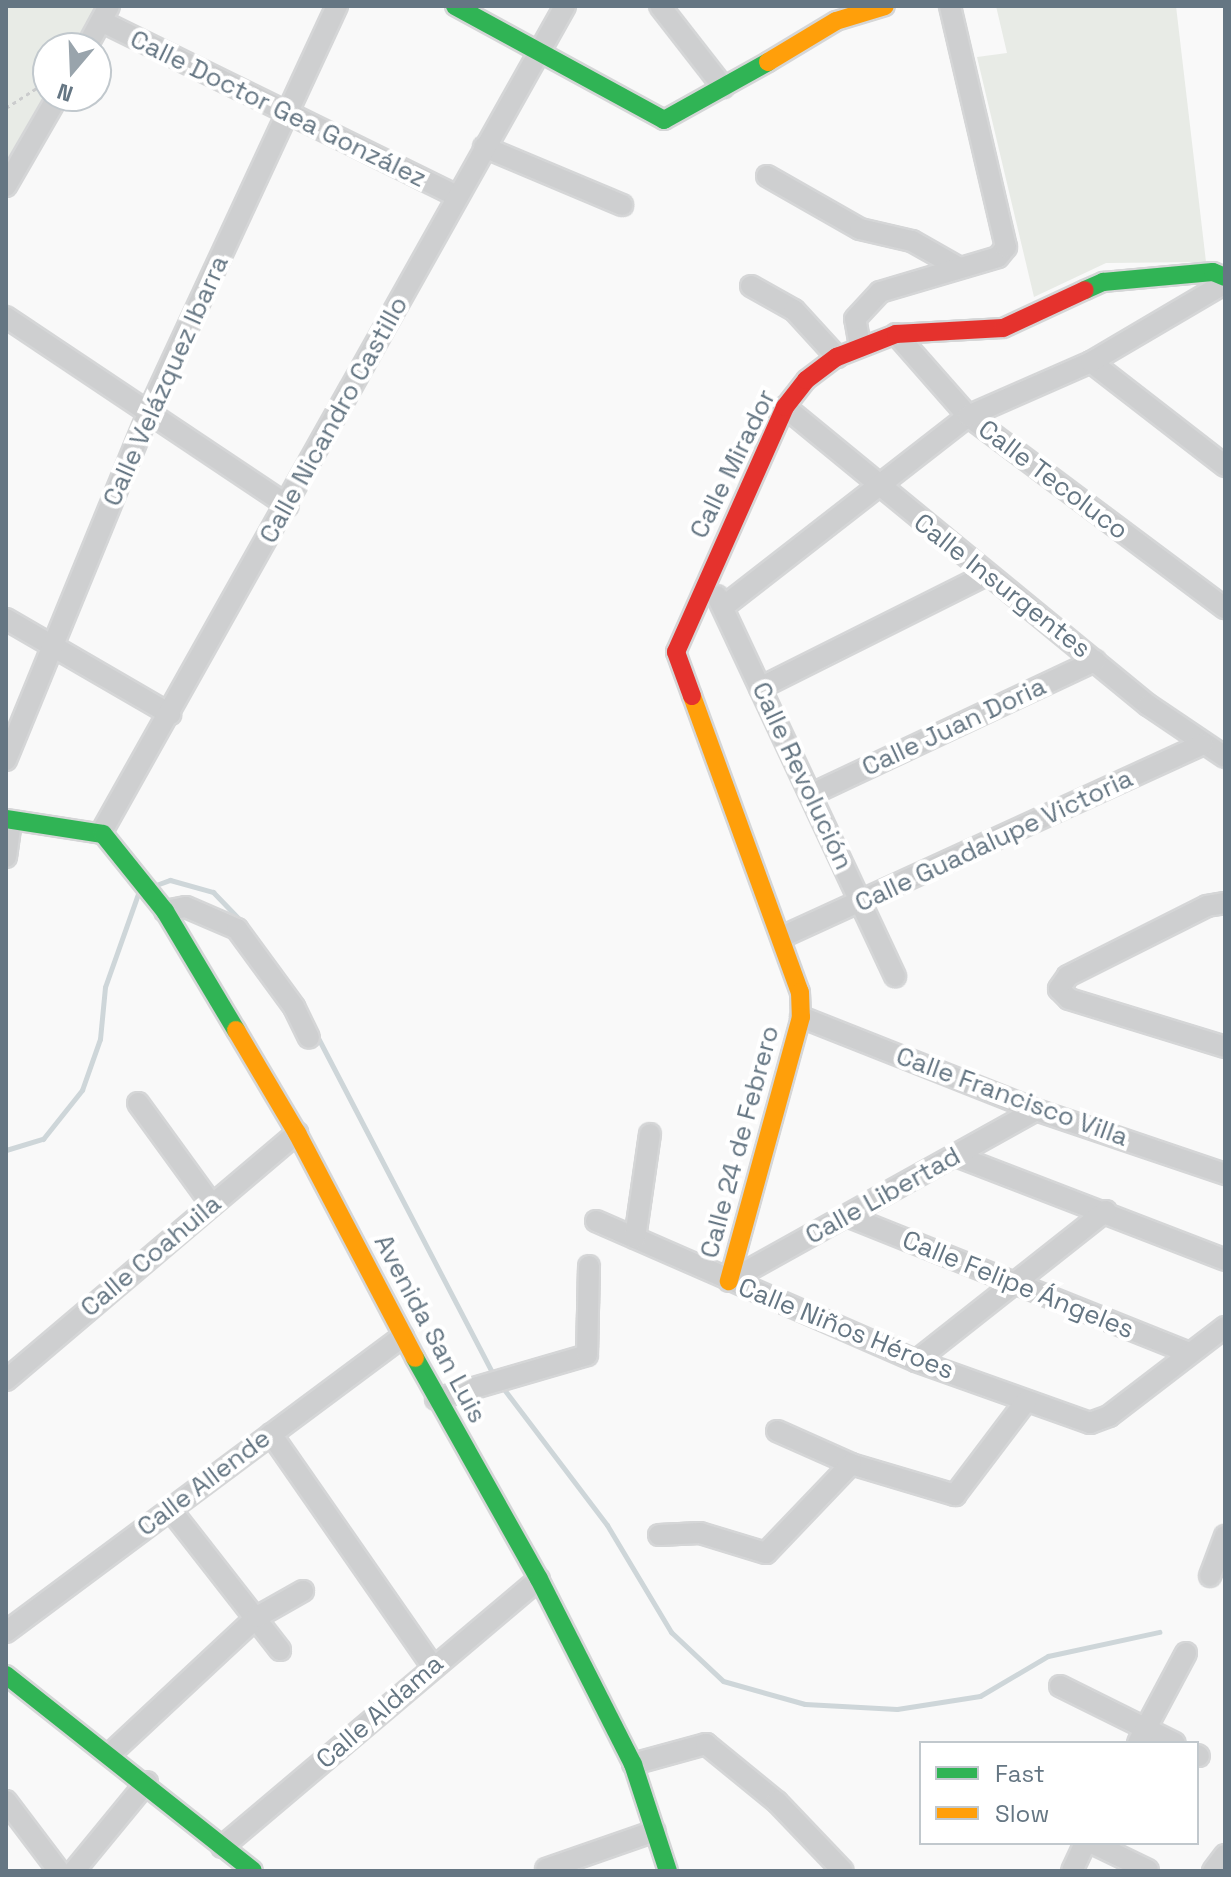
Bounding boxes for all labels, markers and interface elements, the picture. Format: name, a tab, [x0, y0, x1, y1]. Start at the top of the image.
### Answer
street label: Calle Doctor Gea González	[125, 24, 431, 194]
north arrow	[32, 32, 112, 112]
text: N	[53, 77, 76, 108]
street label: Calle Velázquez Ibarra	[97, 251, 235, 511]
street label: Calle Nicandro Castillo	[253, 291, 415, 549]
street label: Calle Mirador	[683, 384, 783, 544]
street label: Calle Tecoluco	[972, 413, 1134, 547]
street label: Calle Insurgentes	[907, 507, 1097, 665]
street label: Calle Juan Doria	[857, 671, 1051, 783]
street label: Calle Revolución	[745, 677, 859, 875]
street label: Calle Guadalupe Victoria	[850, 763, 1138, 919]
street label: Calle 24 de Febrero	[694, 1022, 786, 1262]
street label: Calle Francisco Villa	[892, 1040, 1132, 1154]
street label: Calle Libertad	[800, 1141, 966, 1251]
street label: Calle Coahuila	[75, 1188, 227, 1324]
street label: Calle Felipe Ángeles	[898, 1224, 1138, 1346]
street label: Avenida San Luis	[367, 1229, 493, 1429]
street label: Calle Niños Héroes	[734, 1272, 958, 1386]
street label: Calle Allende	[131, 1423, 277, 1543]
street label: Calle Aldama	[310, 1648, 450, 1776]
legend	[919, 1741, 1199, 1845]
text: Fast	[995, 1758, 1045, 1789]
text: Slow	[995, 1798, 1049, 1829]

